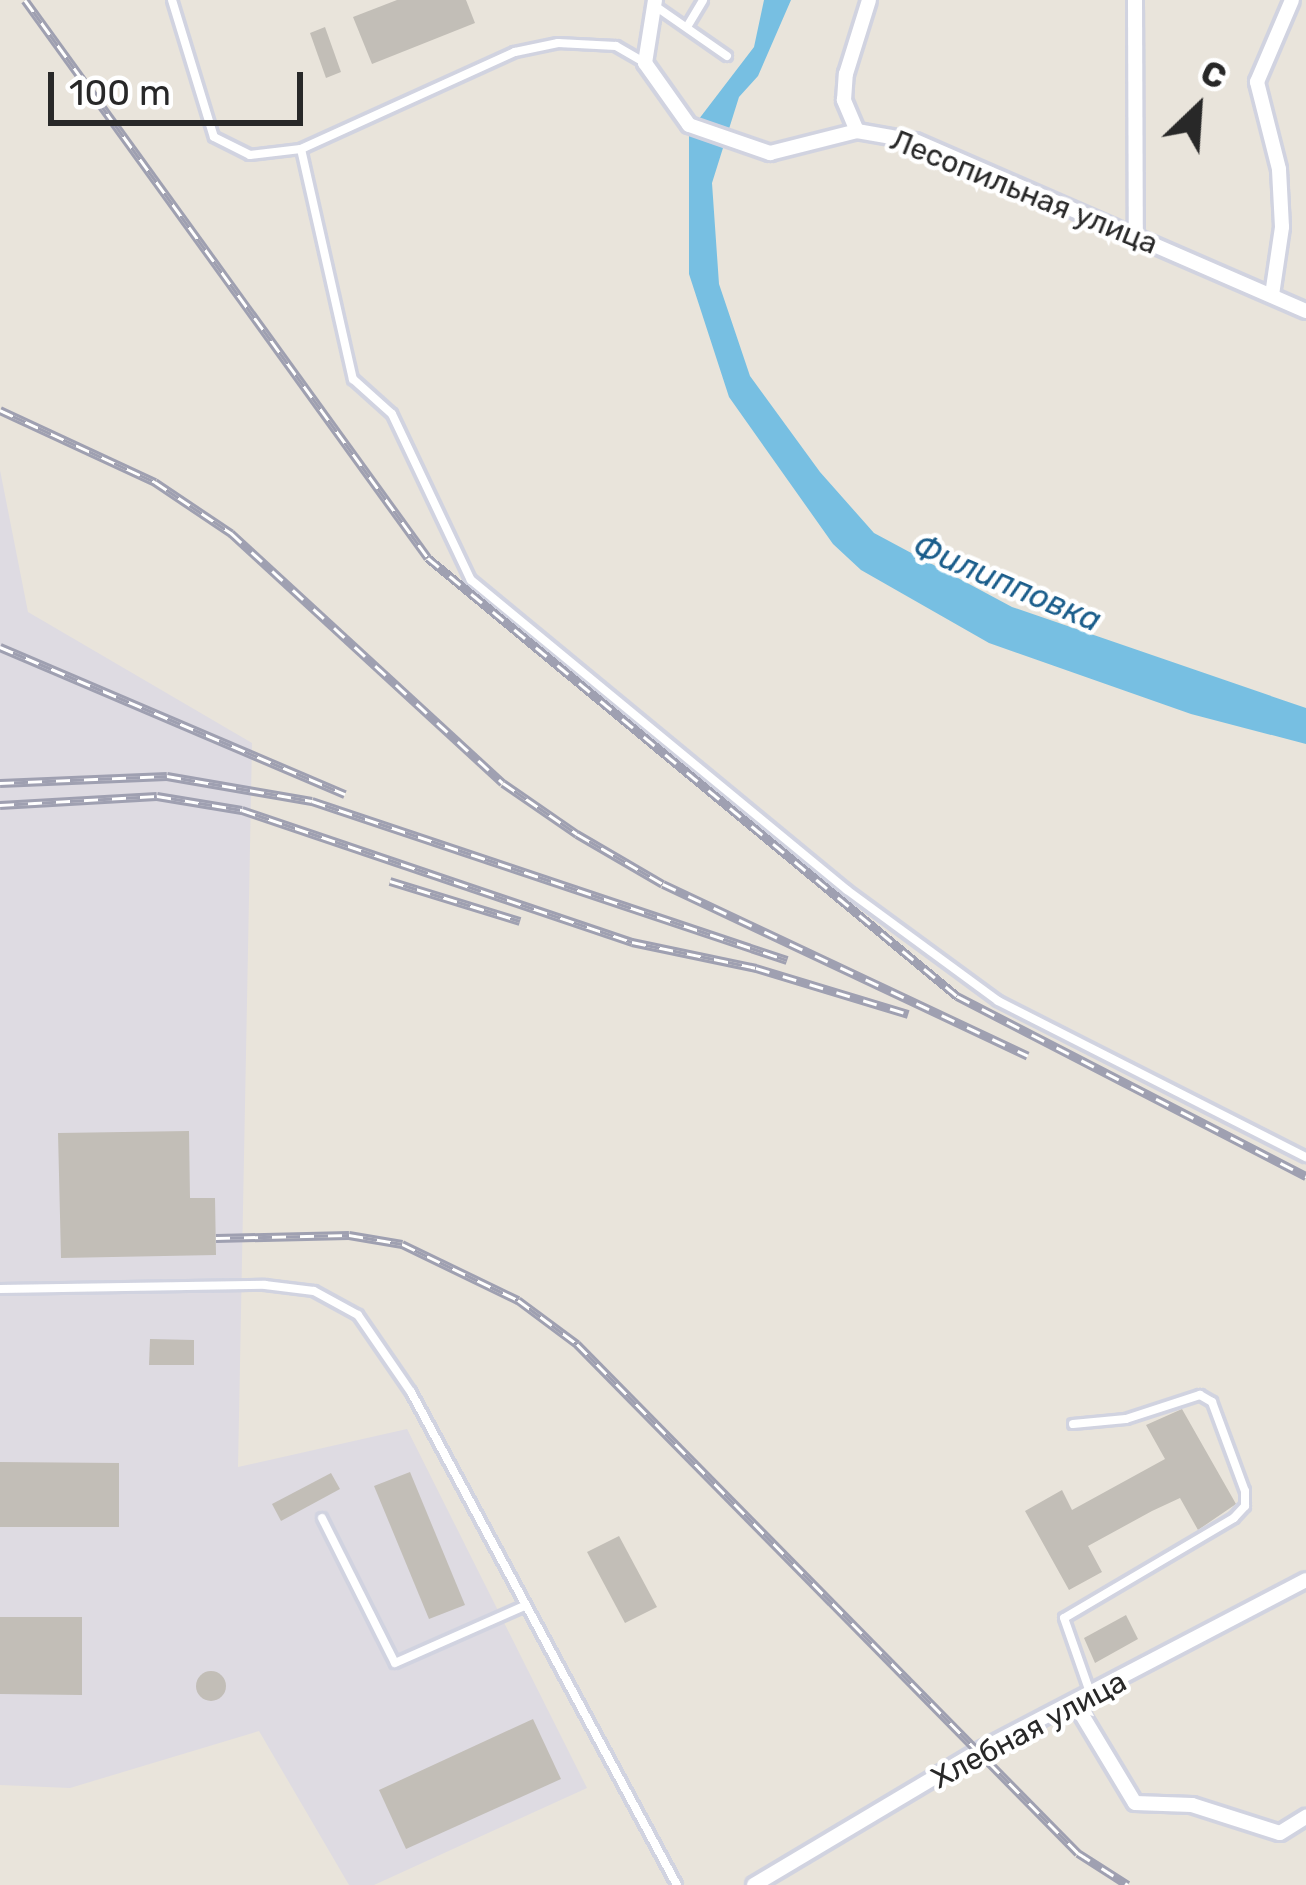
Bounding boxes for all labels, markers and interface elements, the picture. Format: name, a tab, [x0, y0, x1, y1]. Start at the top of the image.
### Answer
scale bar	[54, 48, 309, 122]
north arrow	[1138, 48, 1258, 168]
text: С	[1195, 52, 1232, 97]
text: 100 m	[69, 71, 171, 114]
street label: Лесопильная улица	[885, 122, 1163, 262]
water label: Филипповка	[907, 526, 1107, 640]
street label: Хлебная улица	[925, 1664, 1133, 1796]

